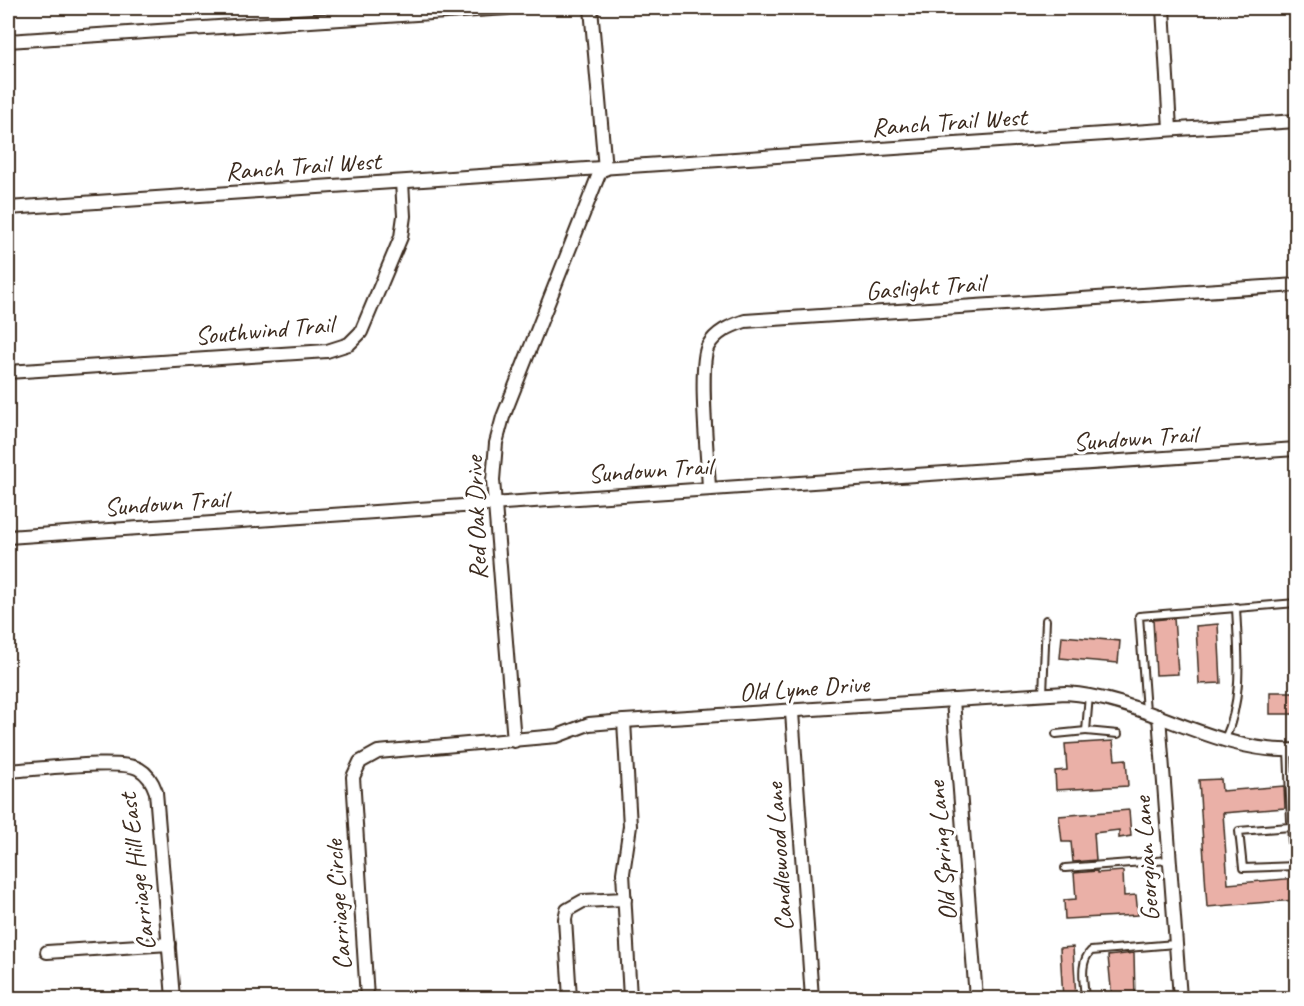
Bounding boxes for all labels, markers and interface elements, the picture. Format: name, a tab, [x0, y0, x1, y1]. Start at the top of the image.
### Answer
street label: Ranch Trail West	[870, 100, 1030, 144]
street label: Ranch Trail West	[224, 144, 384, 188]
street label: Gaslight Trail	[865, 266, 990, 308]
street label: Southwind Trail	[193, 307, 339, 352]
street label: Sundown Trail	[1072, 417, 1203, 459]
street label: Sundown Trail	[587, 449, 718, 491]
street label: Red Oak Drive	[457, 453, 495, 581]
street label: Sundown Trail	[103, 482, 234, 524]
street label: Old Lyme Drive	[738, 667, 871, 709]
street label: Old Spring Lane	[919, 778, 965, 922]
street label: Candlewood Lane	[757, 780, 801, 932]
street label: Carriage Hill East	[111, 789, 163, 953]
street label: Georgian Lane	[1125, 794, 1167, 922]
street label: Carriage Circle	[317, 837, 359, 971]

